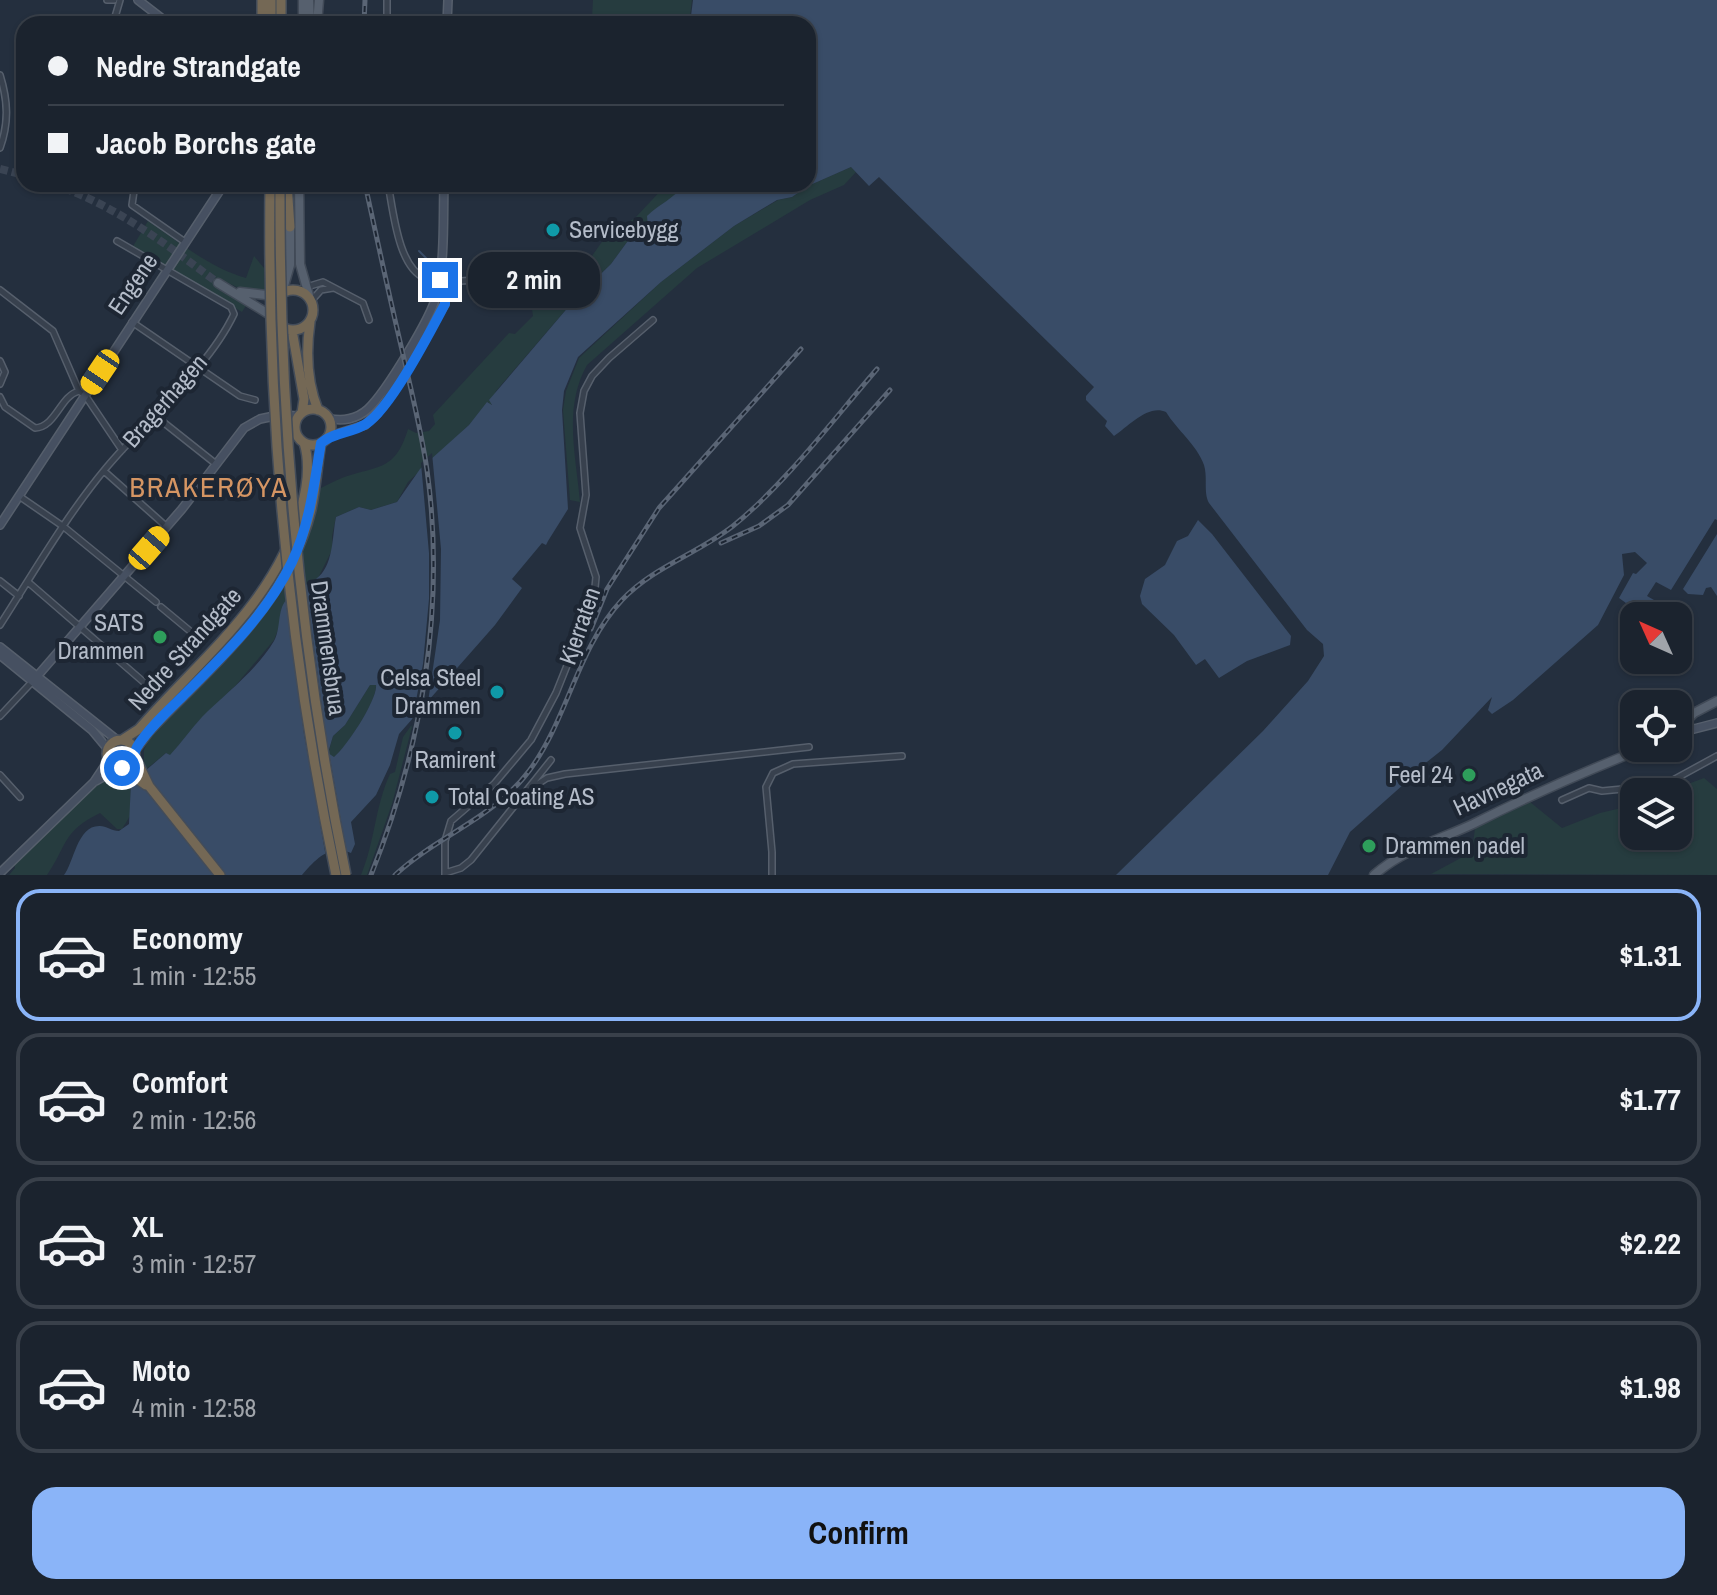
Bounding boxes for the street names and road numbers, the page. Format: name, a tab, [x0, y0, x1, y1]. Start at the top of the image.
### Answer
street label: Engene	[100, 246, 164, 321]
street label: Bragerhagen	[115, 347, 214, 454]
street label: Drammensbrua	[304, 578, 354, 717]
street label: Nedre Strandgate	[120, 580, 248, 717]
street label: Kjerraten	[551, 583, 607, 669]
street label: Havnegata	[1448, 753, 1548, 823]

